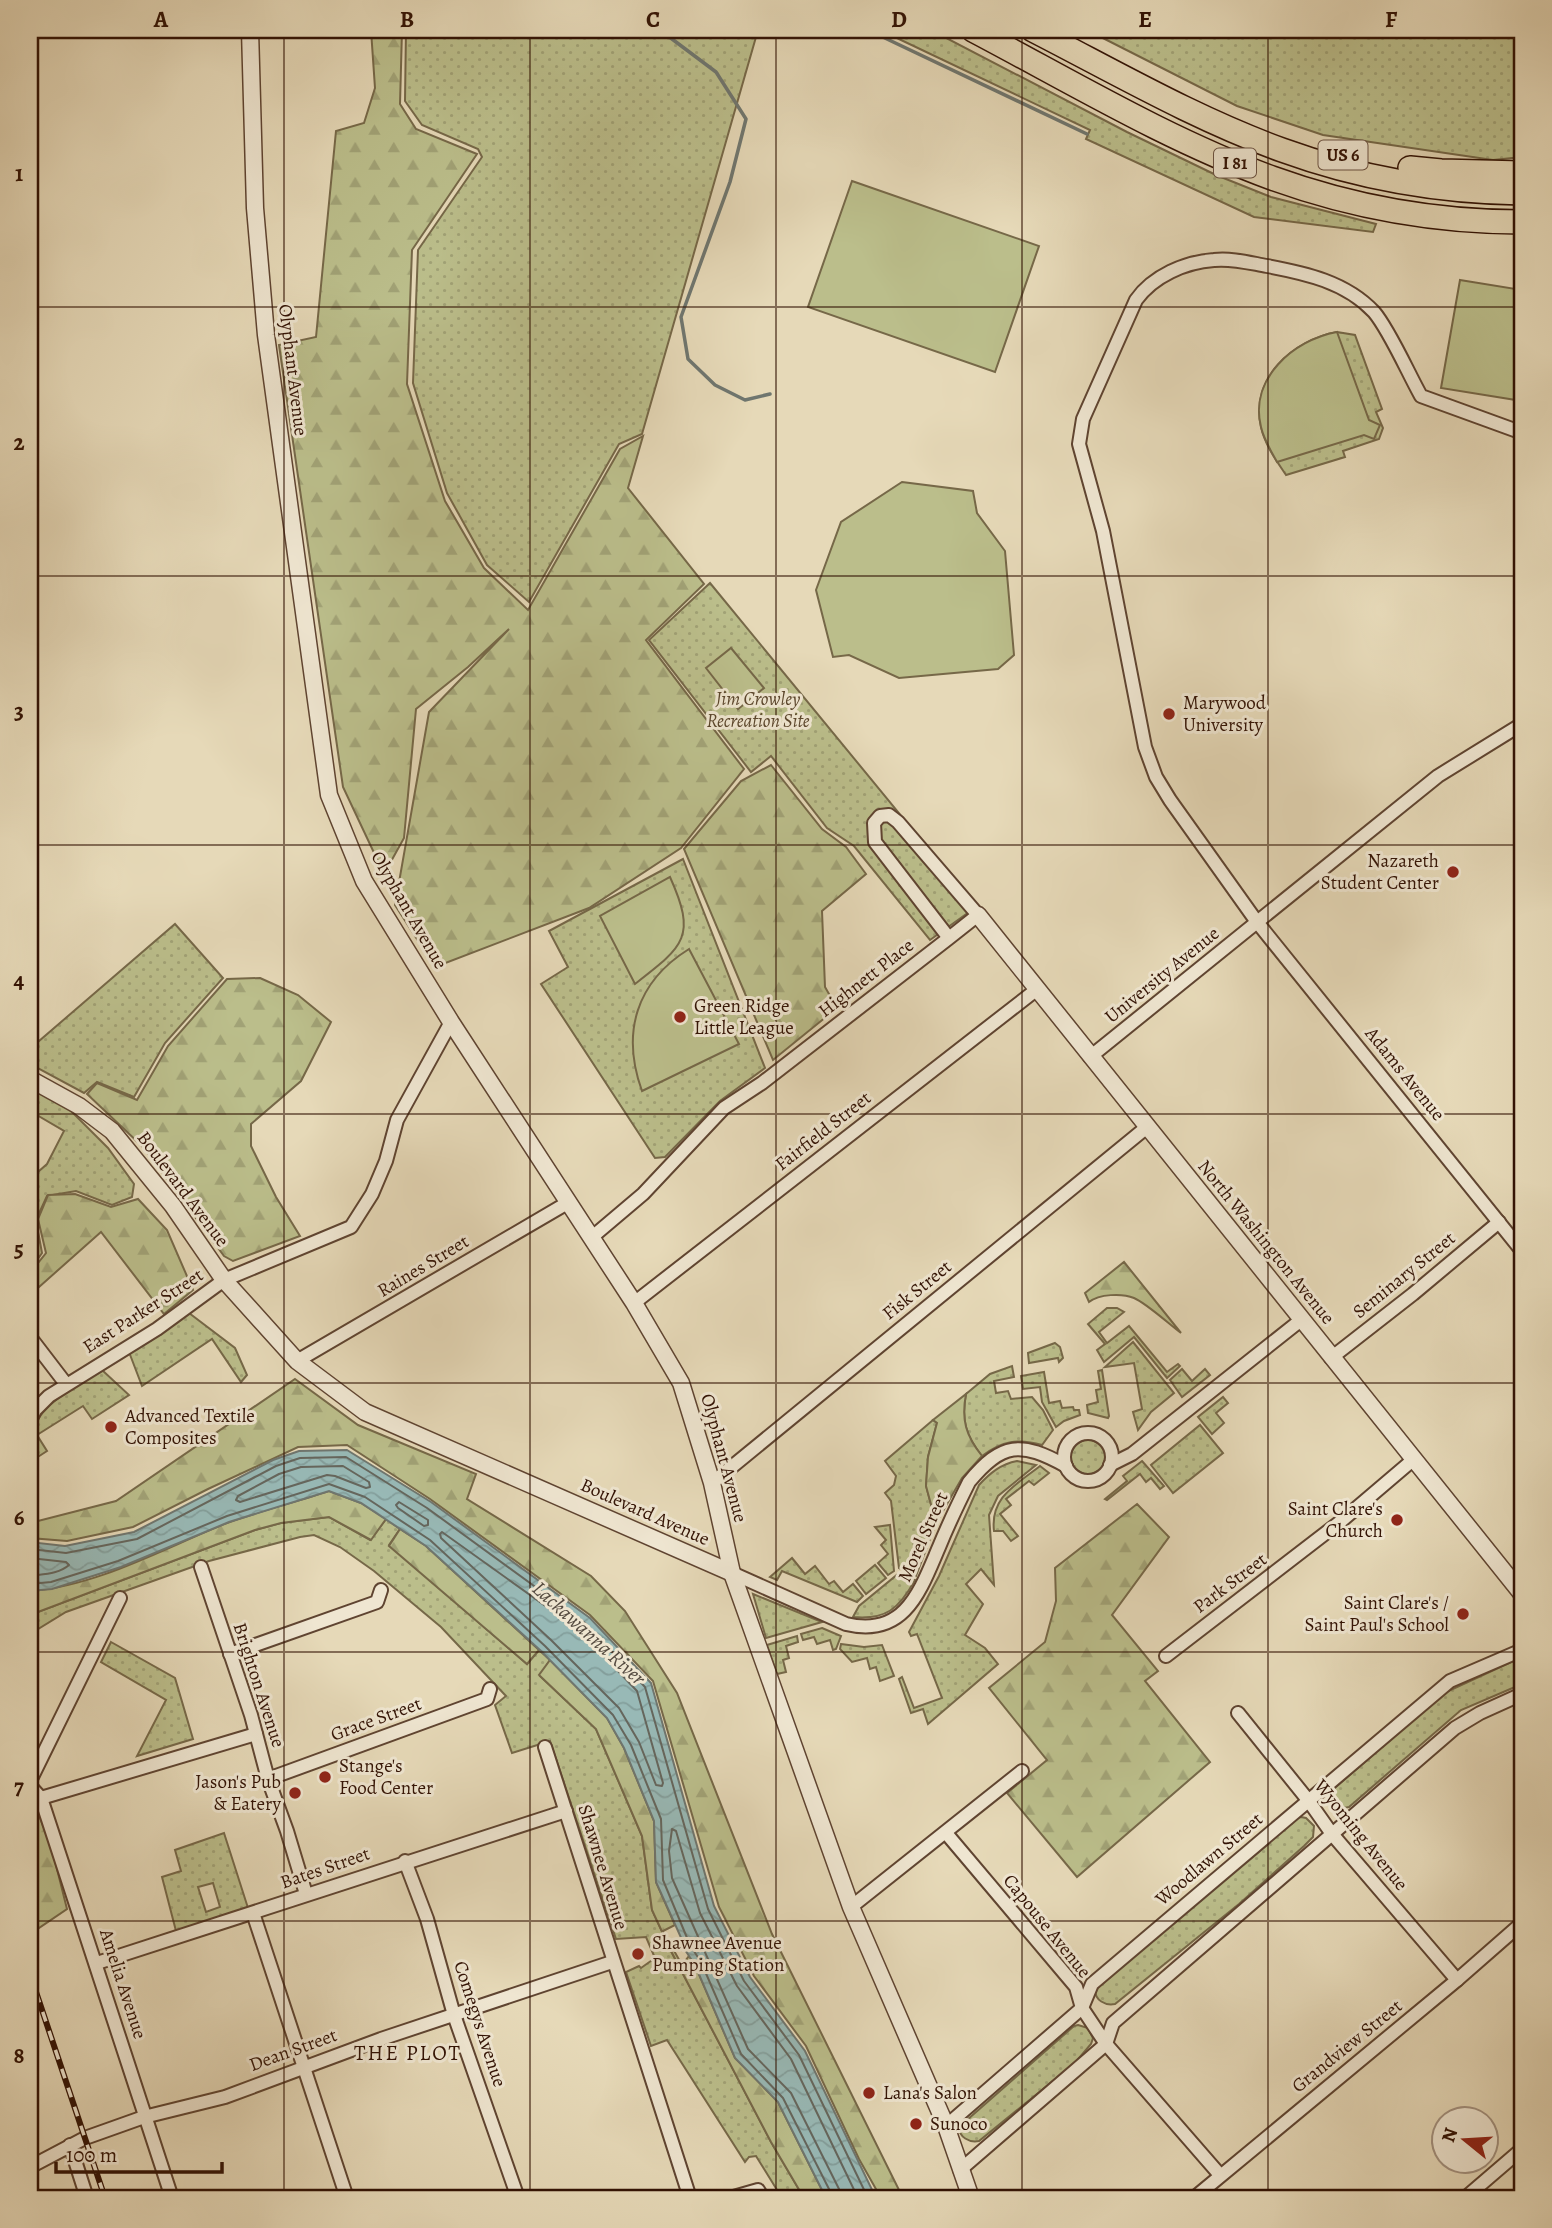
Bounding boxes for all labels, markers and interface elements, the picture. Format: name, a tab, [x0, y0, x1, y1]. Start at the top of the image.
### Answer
text: A	[153, 4, 169, 35]
text: B	[400, 4, 414, 35]
text: C	[646, 4, 660, 35]
text: D	[891, 4, 907, 35]
text: E	[1138, 4, 1152, 35]
text: F	[1385, 4, 1398, 35]
road number: US 6	[1318, 140, 1368, 170]
road number: I 81	[1214, 148, 1256, 178]
text: 1	[15, 158, 23, 189]
street label: Olyphant Avenue	[272, 303, 314, 437]
text: 2	[13, 427, 25, 458]
park label: Jim Crowley Recreation Site	[706, 686, 810, 734]
place label: Marywood University	[1183, 690, 1267, 738]
text: 3	[14, 696, 24, 727]
marker: Marywood University	[1161, 706, 1177, 722]
street label: Olyphant Avenue	[365, 846, 453, 974]
place label: Nazareth Student Center	[1321, 848, 1439, 896]
marker: Nazareth Student Center	[1445, 864, 1461, 880]
street label: University Avenue	[1099, 921, 1225, 1029]
street label: Highnett Place	[813, 932, 919, 1024]
text: 4	[14, 965, 25, 996]
place label: Green Ridge Little League	[694, 993, 794, 1041]
marker: Green Ridge Little League	[672, 1009, 688, 1025]
street label: Adams Avenue	[1358, 1021, 1451, 1126]
street label: Fairfield Street	[770, 1085, 876, 1177]
street label: Boulevard Avenue	[131, 1126, 235, 1252]
street label: North Washington Avenue	[1191, 1154, 1341, 1330]
street label: Seminary Street	[1347, 1226, 1461, 1324]
street label: Raines Street	[372, 1228, 474, 1304]
text: 5	[14, 1233, 24, 1264]
street label: Fisk Street	[877, 1254, 957, 1326]
street label: East Parker Street	[78, 1262, 208, 1360]
street label: Olyphant Avenue	[694, 1391, 754, 1525]
place label: Advanced Textile Composites	[124, 1403, 255, 1451]
marker: Advanced Textile Composites	[103, 1419, 119, 1435]
street label: Boulevard Avenue	[576, 1472, 714, 1552]
street label: Morel Street	[892, 1488, 954, 1586]
place label: Saint Clare's Church	[1288, 1496, 1383, 1544]
text: 6	[14, 1502, 25, 1533]
marker: Saint Clare's Church	[1389, 1512, 1405, 1528]
street label: Park Street	[1188, 1547, 1272, 1619]
water label: Lackawanna River	[526, 1575, 652, 1692]
place label: Saint Clare's / Saint Paul's School	[1305, 1590, 1449, 1638]
marker: Saint Clare's / Saint Paul's School	[1455, 1606, 1471, 1622]
street label: Brighton Avenue	[227, 1619, 291, 1751]
street label: Grace Street	[327, 1691, 425, 1747]
place label: Stange's Food Center	[339, 1753, 433, 1801]
place label: Jason's Pub & Eatery	[195, 1769, 282, 1817]
marker: Stange's Food Center	[317, 1769, 333, 1785]
text: 7	[14, 1771, 24, 1802]
street label: Wyoming Avenue	[1307, 1773, 1414, 1896]
marker: Jason's Pub & Eatery	[287, 1785, 303, 1801]
street label: Shawnee Avenue	[572, 1801, 634, 1933]
street label: Woodlawn Street	[1149, 1806, 1268, 1912]
street label: Bates Street	[277, 1841, 373, 1895]
street label: Capouse Avenue	[997, 1868, 1097, 1984]
street label: Amelia Avenue	[93, 1925, 153, 2042]
place label: Shawnee Avenue Pumping Station	[652, 1930, 784, 1978]
marker: Shawnee Avenue Pumping Station	[630, 1946, 646, 1962]
street label: Comegys Avenue	[447, 1958, 513, 2090]
street label: Grandview Street	[1286, 1993, 1408, 2099]
street label: Dean Street	[246, 2022, 340, 2078]
district label: THE PLOT	[354, 2039, 462, 2067]
text: 8	[13, 2040, 25, 2071]
place label: Lana's Salon	[883, 2080, 977, 2106]
marker: Lana's Salon	[861, 2085, 877, 2101]
north arrow	[1430, 2106, 1500, 2176]
place label: Sunoco	[930, 2111, 987, 2137]
marker: Sunoco	[908, 2116, 924, 2132]
text: N	[1435, 2124, 1464, 2146]
scale bar	[56, 2130, 222, 2174]
text: 100 m	[66, 2141, 117, 2169]

